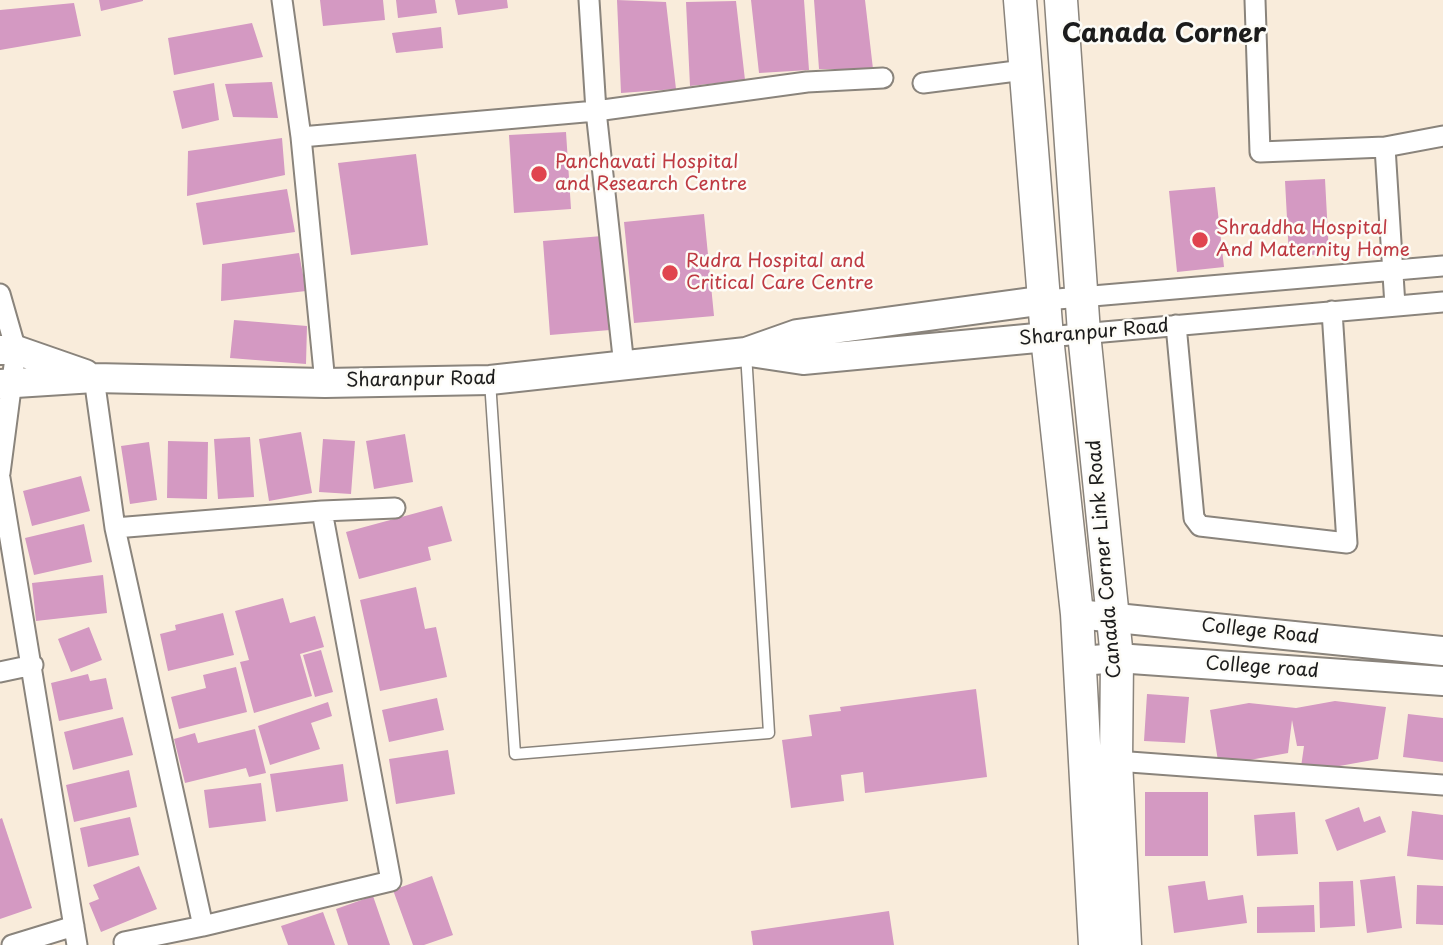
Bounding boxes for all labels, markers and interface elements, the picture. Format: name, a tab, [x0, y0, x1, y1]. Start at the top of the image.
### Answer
district label: Canada Corner	[1062, 19, 1266, 51]
place label: Panchavati Hospital and Research Centre	[555, 152, 747, 196]
marker: Panchavati Hospital and Research Centre	[529, 164, 549, 184]
place label: Shraddha Hospital And Maternity Home	[1216, 218, 1410, 262]
marker: Shraddha Hospital And Maternity Home	[1190, 230, 1210, 250]
place label: Rudra Hospital and Critical Care Centre	[686, 251, 874, 295]
marker: Rudra Hospital and Critical Care Centre	[660, 263, 680, 283]
street label: Sharanpur Road	[1018, 315, 1170, 351]
street label: Sharanpur Road	[346, 367, 496, 393]
street label: Canada Corner Link Road	[1083, 439, 1127, 679]
street label: College Road	[1200, 615, 1320, 649]
street label: College road	[1205, 653, 1319, 683]

